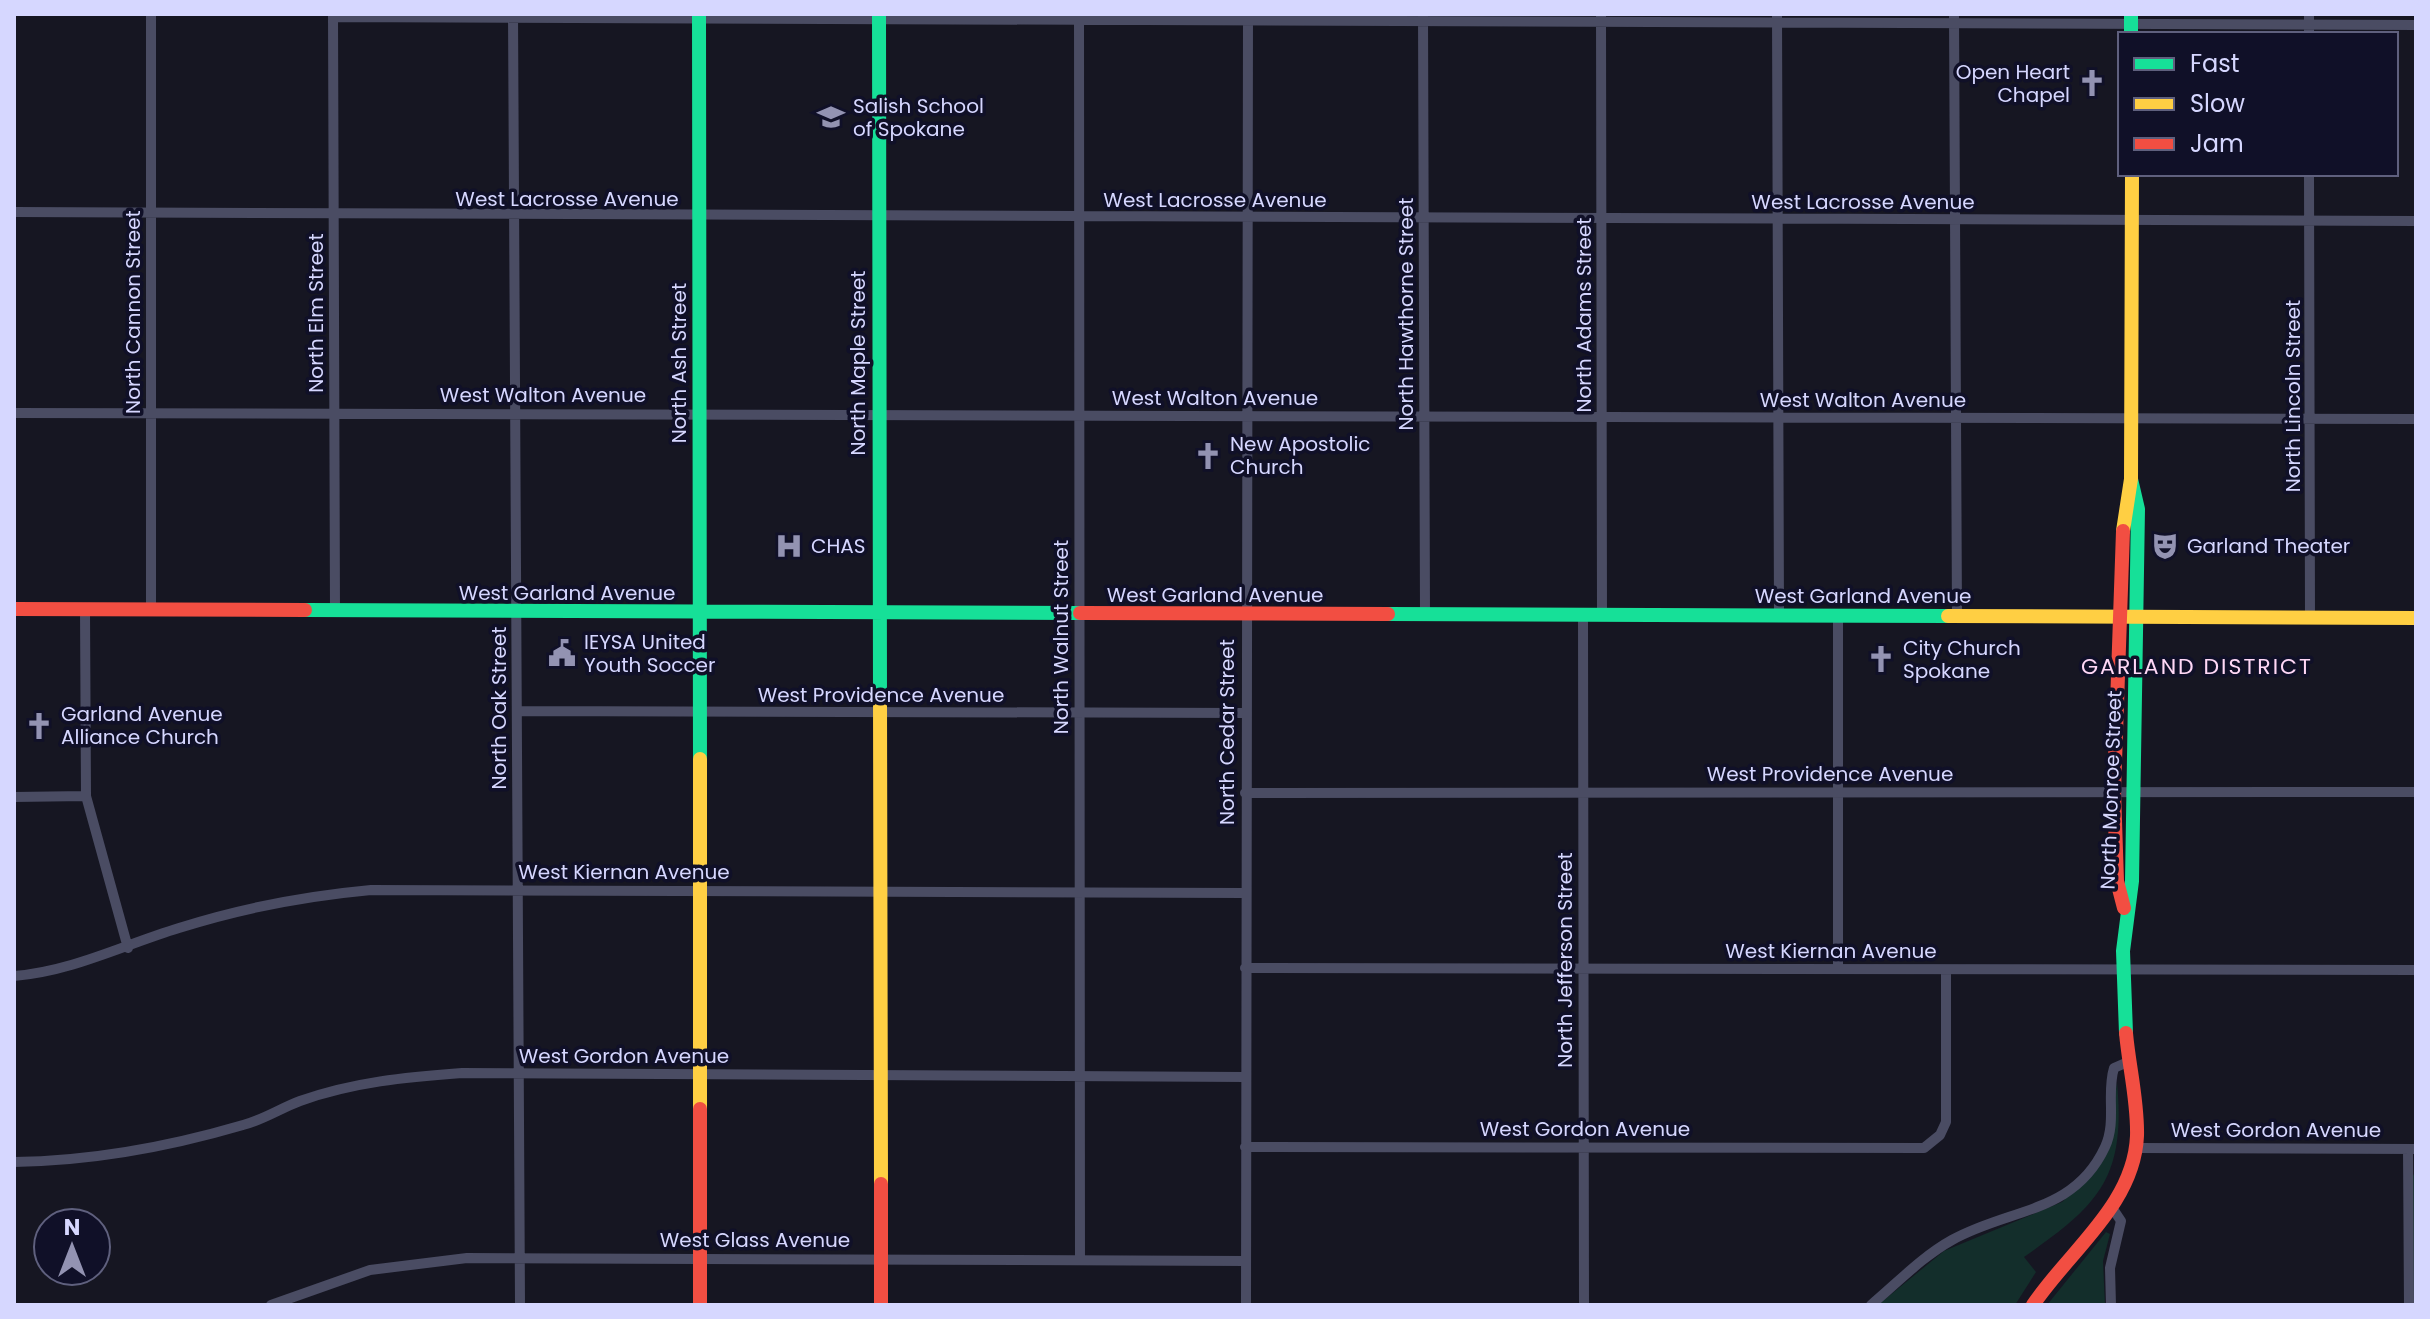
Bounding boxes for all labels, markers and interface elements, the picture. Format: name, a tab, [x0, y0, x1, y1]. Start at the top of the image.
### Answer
legend	[2118, 32, 2398, 176]
text: Fast	[2190, 47, 2240, 80]
place label: Open Heart Chapel	[1956, 58, 2070, 109]
church icon: Open Heart Chapel	[2077, 68, 2107, 98]
text: Slow	[2190, 87, 2245, 120]
place label: Salish School of Spokane	[853, 92, 984, 143]
school or university icon: Salish School of Spokane	[816, 102, 846, 132]
text: Jam	[2190, 127, 2244, 160]
street label: West Lacrosse Avenue	[455, 185, 679, 213]
street label: West Lacrosse Avenue	[1103, 186, 1327, 214]
street label: West Lacrosse Avenue	[1751, 188, 1975, 216]
street label: North Hawthorne Street	[1392, 198, 1420, 430]
street label: North Cannon Street	[119, 210, 147, 414]
street label: North Adams Street	[1570, 217, 1598, 413]
street label: North Elm Street	[302, 233, 330, 393]
street label: North Maple Street	[844, 270, 872, 456]
street label: North Ash Street	[665, 283, 693, 443]
street label: North Lincoln Street	[2279, 300, 2307, 492]
street label: West Walton Avenue	[440, 381, 646, 409]
street label: West Walton Avenue	[1112, 384, 1318, 412]
street label: West Walton Avenue	[1760, 386, 1966, 414]
place label: New Apostolic Church	[1230, 430, 1371, 481]
church icon: New Apostolic Church	[1193, 441, 1223, 471]
hospital icon: CHAS	[774, 531, 804, 561]
theatre icon: Garland Theater	[2150, 531, 2180, 561]
place label: CHAS	[811, 532, 866, 560]
place label: Garland Theater	[2187, 532, 2350, 560]
street label: North Walnut Street	[1047, 540, 1075, 734]
street label: West Garland Avenue	[459, 579, 675, 607]
street label: West Garland Avenue	[1107, 581, 1323, 609]
street label: West Garland Avenue	[1755, 582, 1971, 610]
street label: North Oak Street	[485, 626, 513, 790]
place label: IEYSA United Youth Soccer	[584, 628, 715, 679]
place label: City Church Spokane	[1903, 634, 2021, 685]
public building icon: IEYSA United Youth Soccer	[547, 638, 577, 668]
street label: North Cedar Street	[1213, 639, 1241, 825]
church icon: City Church Spokane	[1866, 644, 1896, 674]
district label: GARLAND DISTRICT	[2081, 651, 2313, 682]
street label: West Providence Avenue	[758, 681, 1004, 709]
street label: North Monroe Street	[2094, 690, 2128, 890]
place label: Garland Avenue Alliance Church	[61, 700, 223, 751]
church icon: Garland Avenue Alliance Church	[24, 711, 54, 741]
street label: West Providence Avenue	[1707, 760, 1953, 788]
street label: North Jefferson Street	[1551, 852, 1579, 1068]
street label: West Kiernan Avenue	[518, 858, 730, 886]
street label: West Kiernan Avenue	[1725, 937, 1937, 965]
street label: West Gordon Avenue	[519, 1042, 729, 1070]
street label: West Gordon Avenue	[1480, 1115, 1690, 1143]
street label: West Gordon Avenue	[2171, 1116, 2381, 1144]
north arrow	[32, 1207, 112, 1287]
text: N	[64, 1212, 80, 1243]
street label: West Glass Avenue	[660, 1226, 850, 1254]

